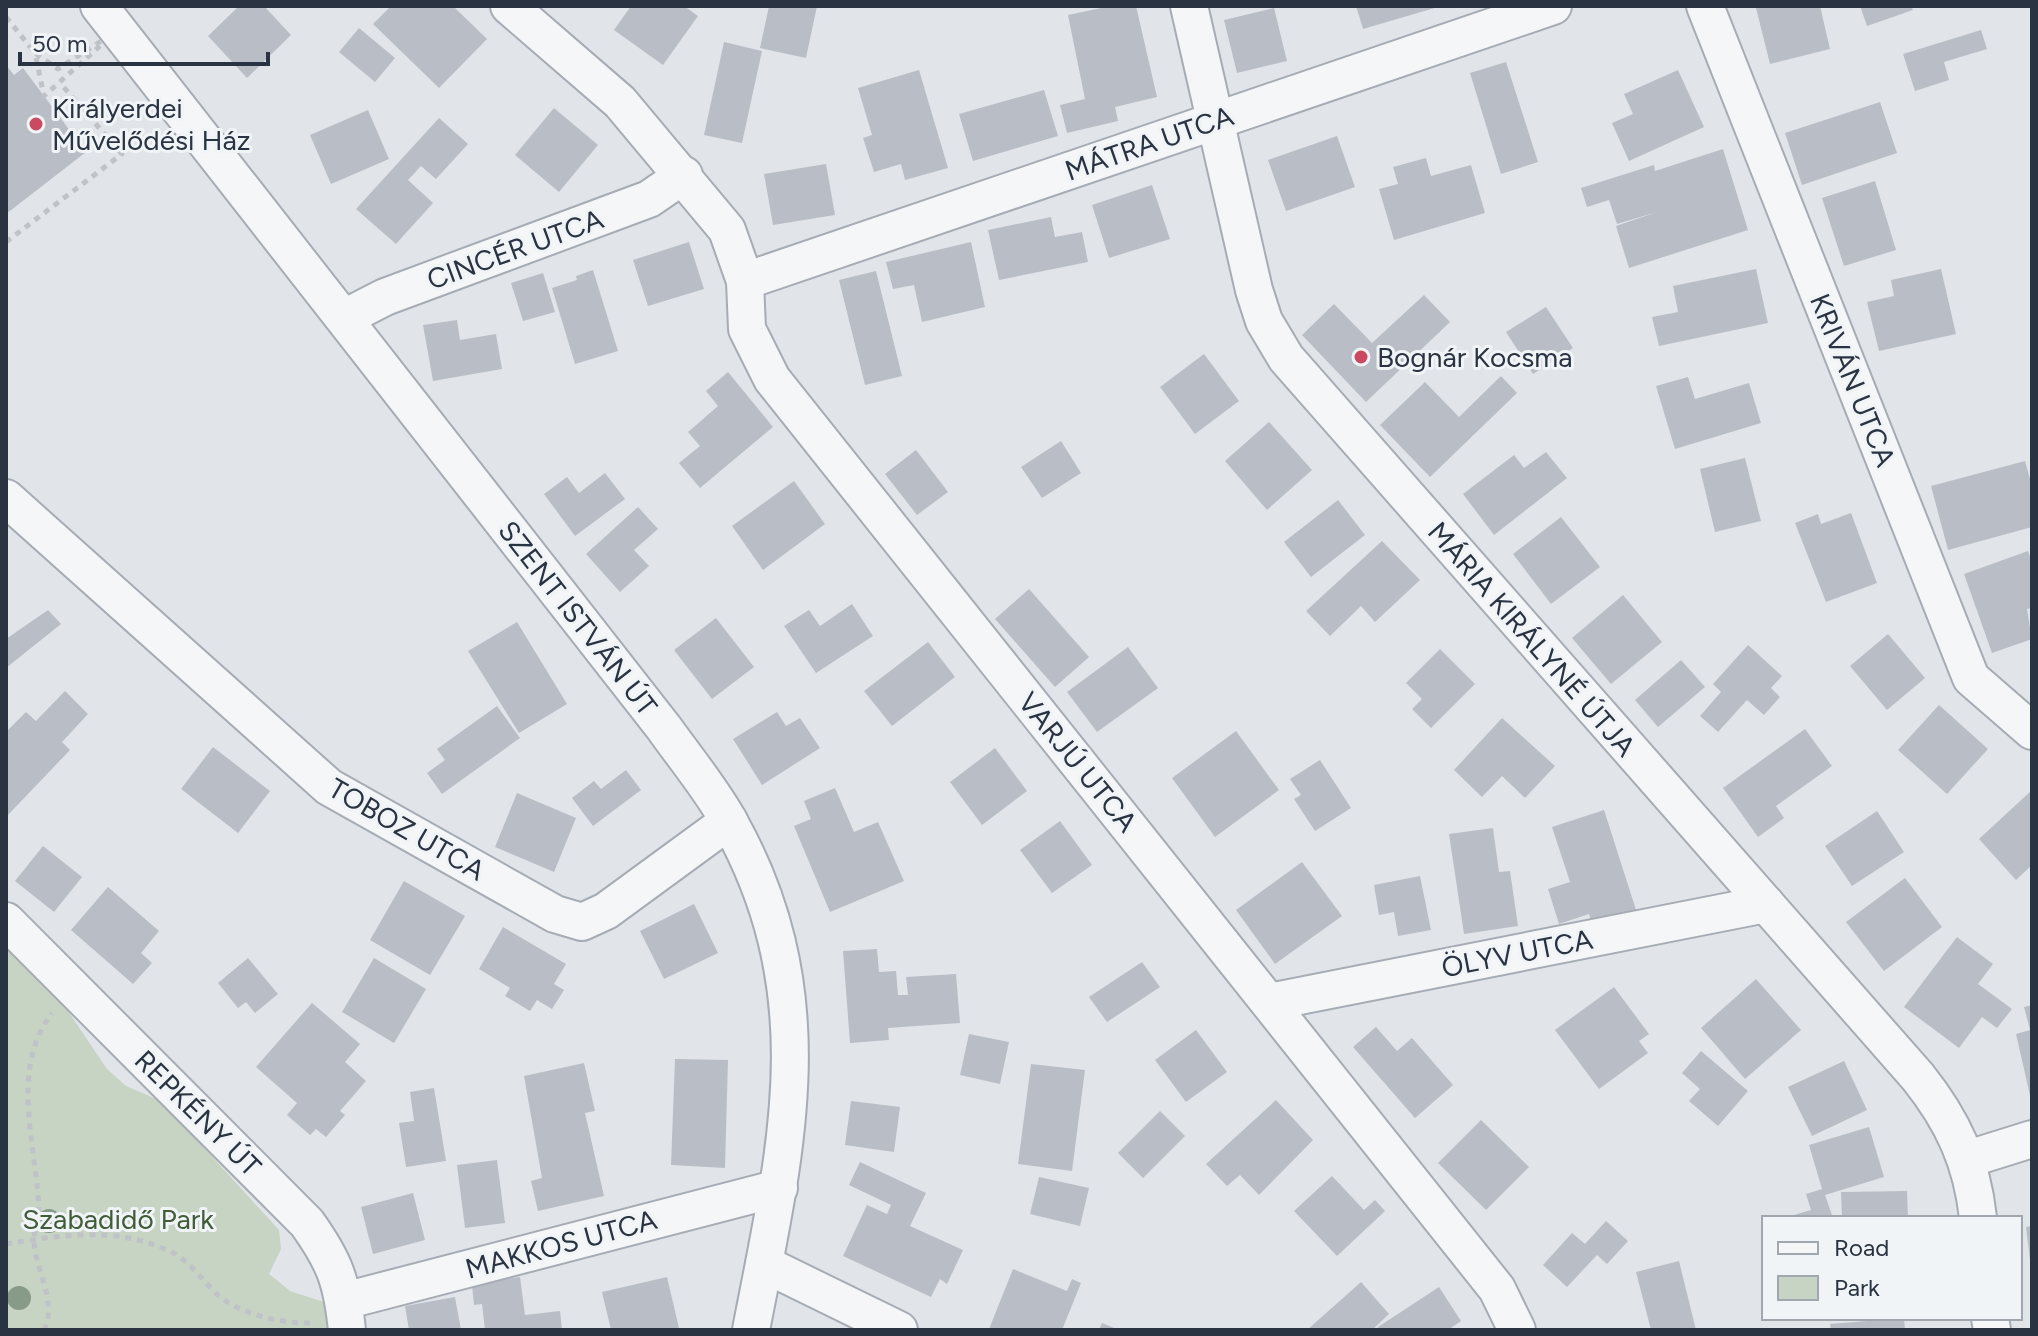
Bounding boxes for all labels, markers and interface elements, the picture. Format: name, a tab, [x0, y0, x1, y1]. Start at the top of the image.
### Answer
scale bar	[20, 16, 268, 66]
text: 50 m	[32, 29, 88, 58]
place label: Királyerdei Művelődési Ház	[52, 91, 250, 157]
street label: MÁTRA UTCA	[1060, 98, 1238, 188]
marker: Királyerdei Művelődési Ház	[27, 115, 45, 133]
street label: CINCÉR UTCA	[422, 201, 608, 297]
street label: KRIVÁN UTCA	[1803, 289, 1903, 471]
place label: Bognár Kocsma	[1377, 340, 1572, 374]
marker: Bognár Kocsma	[1352, 348, 1370, 366]
street label: SZENT ISTVÁN ÚT	[491, 514, 665, 723]
street label: MÁRIA KIRÁLYNÉ ÚTJA	[1421, 515, 1643, 763]
street label: VARJÚ UTCA	[1011, 685, 1145, 839]
street label: TOBOZ UTCA	[323, 771, 491, 887]
street label: ÖLYV UTCA	[1439, 922, 1596, 984]
street label: REPKÉNY ÚT	[128, 1043, 269, 1184]
park label: Szabadidő Park	[22, 1202, 214, 1236]
street label: MAKKOS UTCA	[462, 1202, 660, 1286]
legend	[1762, 1216, 2022, 1320]
text: Road	[1834, 1233, 1889, 1262]
text: Park	[1834, 1273, 1880, 1302]

